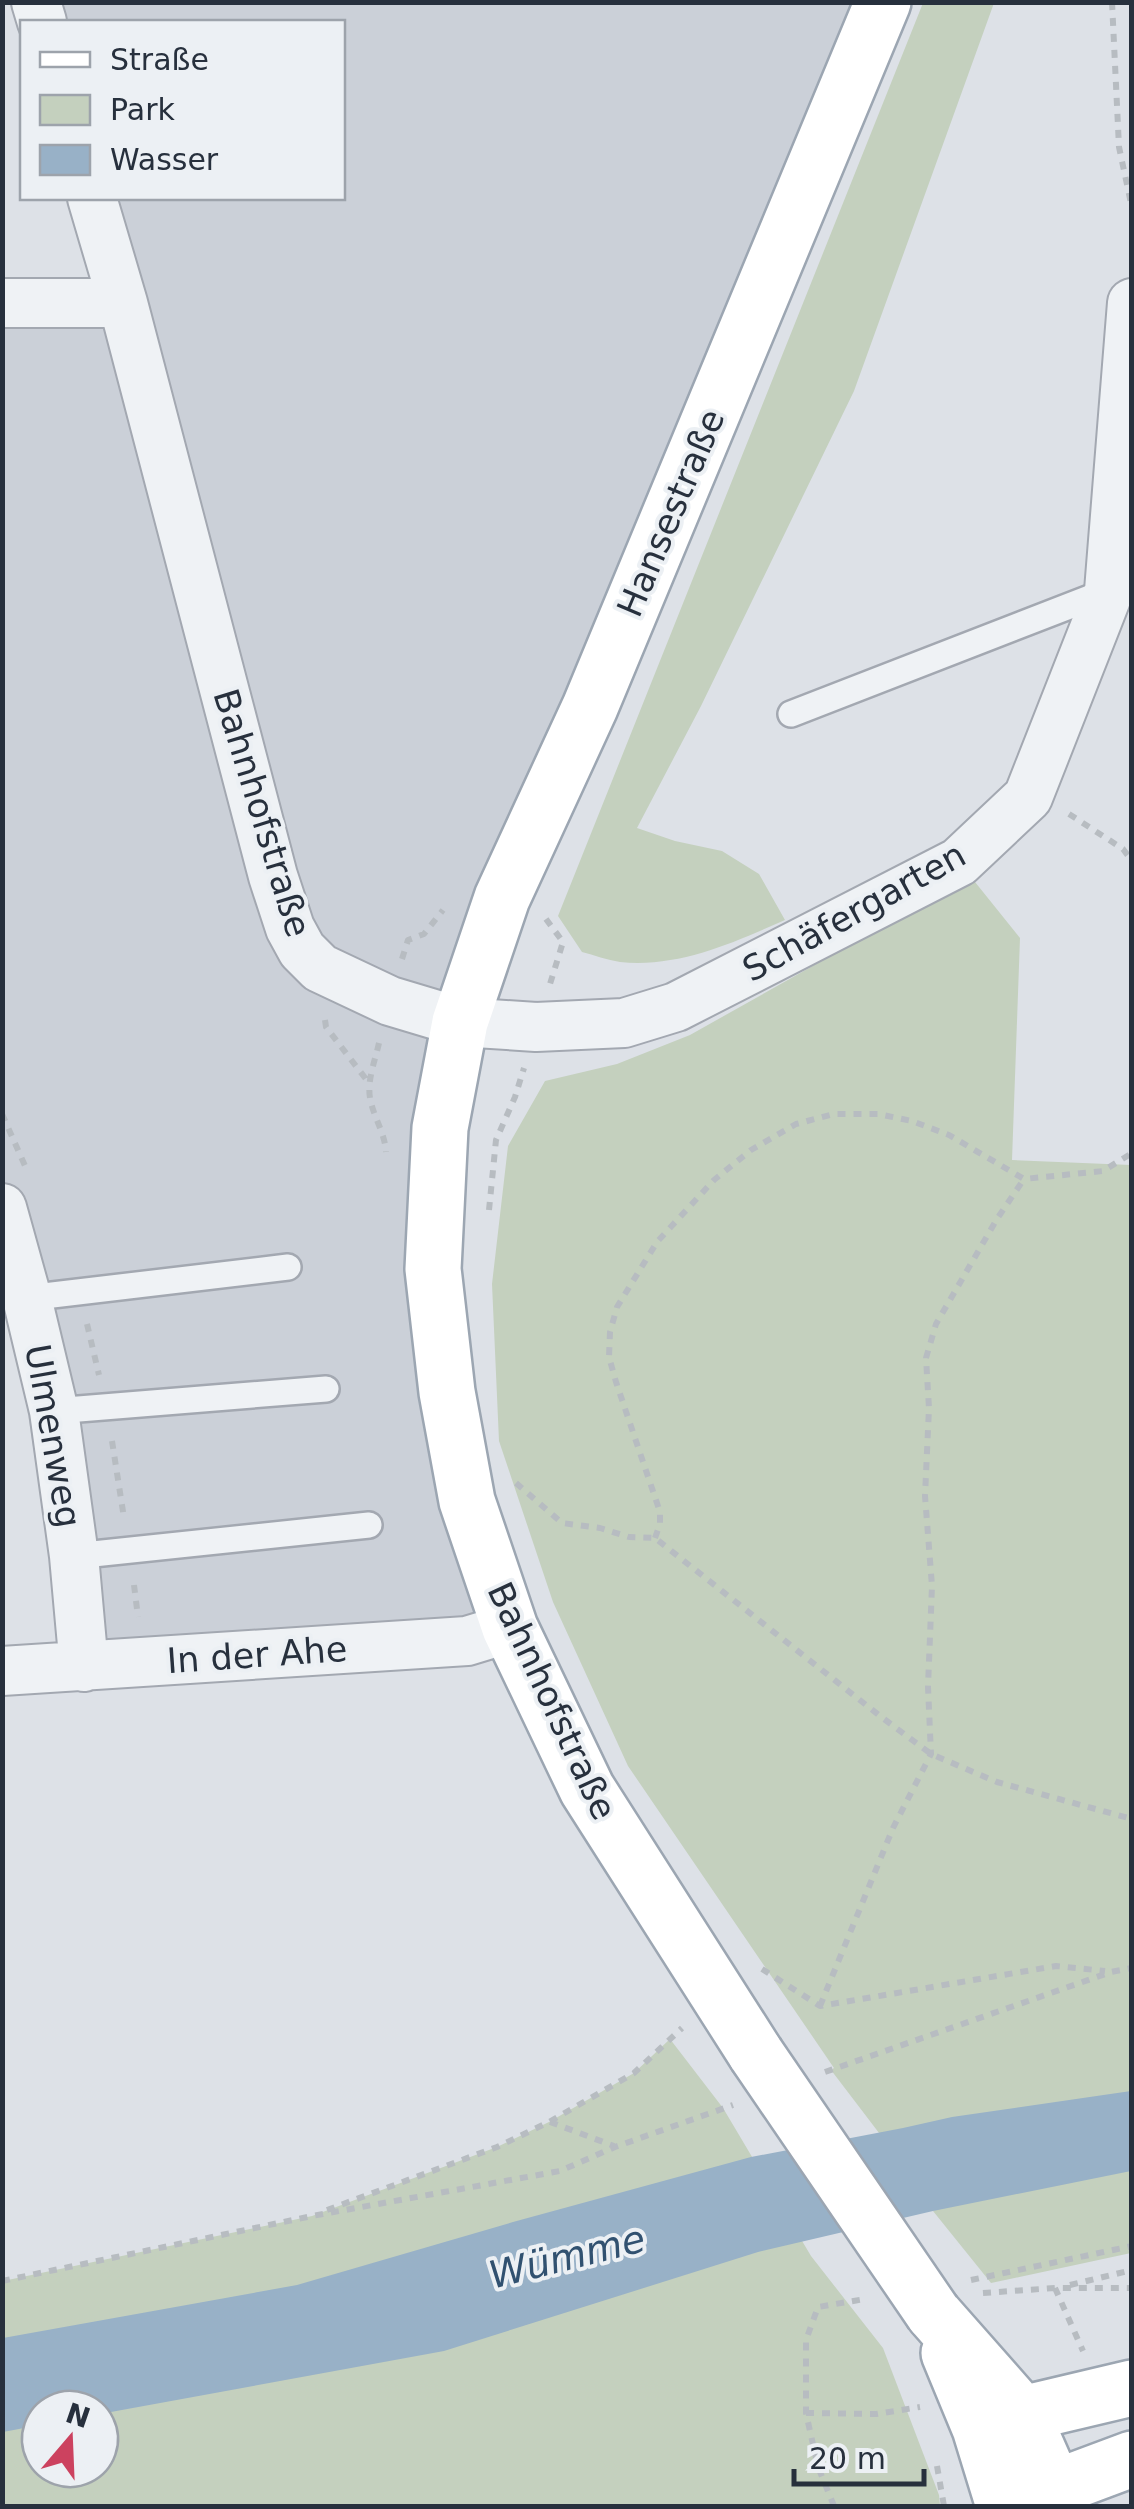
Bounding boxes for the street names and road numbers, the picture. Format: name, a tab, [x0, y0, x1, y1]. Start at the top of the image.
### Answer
street label: Hansestraße	[609, 403, 733, 623]
street label: Bahnhofstraße	[205, 684, 319, 942]
street label: Schäfergarten	[736, 834, 972, 990]
street label: Ulmenweg	[17, 1341, 89, 1531]
street label: Bahnhofstraße	[480, 1576, 624, 1826]
street label: In der Ahe	[166, 1629, 348, 1681]

